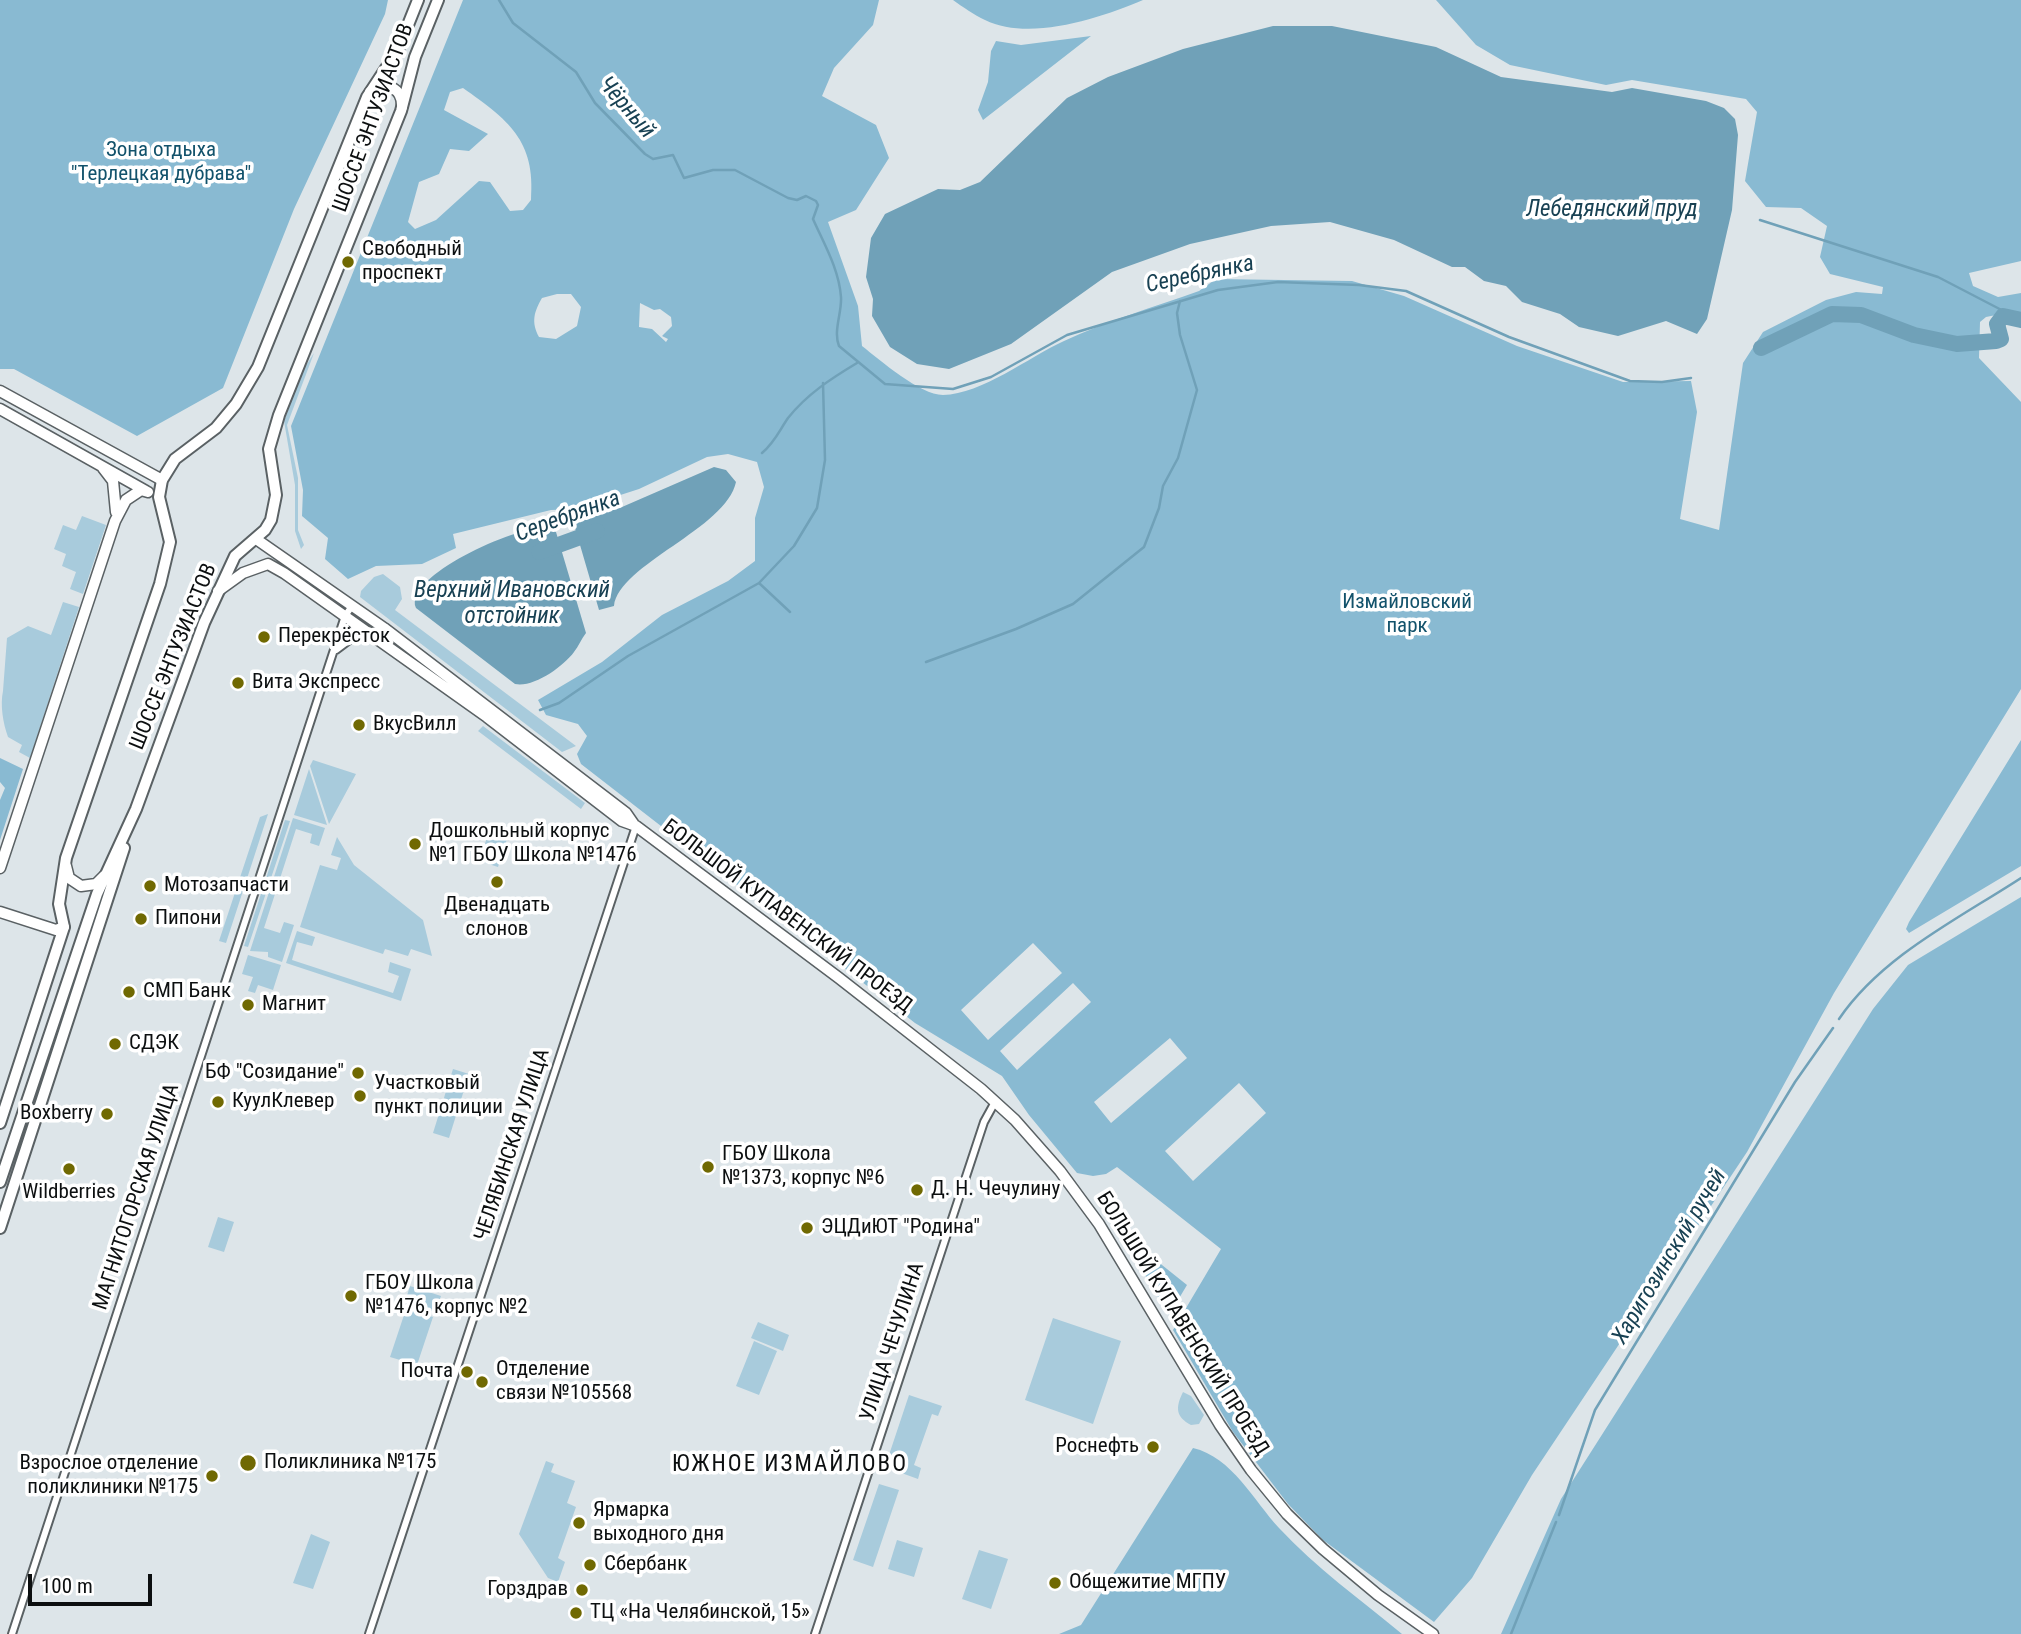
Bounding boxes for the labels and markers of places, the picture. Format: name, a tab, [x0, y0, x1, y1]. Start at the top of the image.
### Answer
place label: Свободный проспект	[362, 237, 462, 287]
marker: Свободный проспект	[340, 254, 356, 270]
place label: Перекрёсток	[278, 624, 390, 650]
marker: Перекрёсток	[256, 629, 272, 645]
place label: Вита Экспресс	[252, 670, 380, 696]
marker: Вита Экспресс	[230, 675, 246, 691]
place label: ВкусВилл	[373, 712, 456, 738]
marker: ВкусВилл	[351, 717, 367, 733]
place label: Дошкольный корпус №1 ГБОУ Школа №1476	[429, 819, 637, 869]
marker: Дошкольный корпус №1 ГБОУ Школа №1476	[407, 836, 423, 852]
place label: Мотозапчасти	[164, 873, 289, 899]
marker: Двенадцать слонов	[489, 874, 505, 890]
marker: Мотозапчасти	[142, 878, 158, 894]
place label: Двенадцать слонов	[444, 893, 550, 943]
place label: Пипони	[155, 906, 221, 932]
marker: Пипони	[133, 911, 149, 927]
place label: СМП Банк	[143, 979, 231, 1005]
marker: СМП Банк	[121, 984, 137, 1000]
place label: Магнит	[262, 992, 326, 1018]
marker: Магнит	[240, 997, 256, 1013]
place label: СДЭК	[129, 1031, 179, 1057]
marker: СДЭК	[107, 1036, 123, 1052]
place label: БФ "Созидание"	[205, 1060, 344, 1086]
marker: БФ "Созидание"	[350, 1065, 366, 1081]
place label: Участковый пункт полиции	[374, 1071, 503, 1121]
marker: Участковый пункт полиции	[352, 1088, 368, 1104]
place label: КуулКлевер	[232, 1089, 334, 1115]
marker: КуулКлевер	[210, 1094, 226, 1110]
place label: Boxberry	[20, 1101, 93, 1127]
marker: Boxberry	[99, 1106, 115, 1122]
place label: ГБОУ Школа №1373, корпус №6	[722, 1142, 885, 1192]
marker: ГБОУ Школа №1373, корпус №6	[700, 1159, 716, 1175]
marker: Wildberries	[61, 1161, 77, 1177]
place label: Д. Н. Чечулину	[931, 1177, 1060, 1203]
place label: Wildberries	[22, 1180, 116, 1206]
marker: Д. Н. Чечулину	[909, 1182, 925, 1198]
place label: ЭЦДиЮТ "Родина"	[821, 1215, 980, 1241]
marker: ЭЦДиЮТ "Родина"	[799, 1220, 815, 1236]
place label: ГБОУ Школа №1476, корпус №2	[365, 1271, 528, 1321]
marker: ГБОУ Школа №1476, корпус №2	[343, 1288, 359, 1304]
place label: Отделение связи №105568	[496, 1357, 632, 1407]
place label: Почта	[401, 1359, 453, 1385]
marker: Почта	[459, 1364, 475, 1380]
marker: Отделение связи №105568	[474, 1374, 490, 1390]
place label: Роснефть	[1055, 1434, 1139, 1460]
marker: Роснефть	[1145, 1439, 1161, 1455]
place label: Поликлиника №175	[264, 1450, 436, 1476]
place label: Взрослое отделение поликлиники №175	[19, 1451, 198, 1501]
marker: Поликлиника №175	[238, 1453, 258, 1473]
marker: Взрослое отделение поликлиники №175	[204, 1468, 220, 1484]
place label: Ярмарка выходного дня	[593, 1498, 724, 1548]
marker: Ярмарка выходного дня	[571, 1515, 587, 1531]
place label: Сбербанк	[604, 1552, 687, 1578]
marker: Сбербанк	[582, 1557, 598, 1573]
place label: Общежитие МГПУ	[1069, 1570, 1226, 1596]
marker: Общежитие МГПУ	[1047, 1575, 1063, 1591]
place label: Горздрав	[487, 1577, 568, 1603]
marker: Горздрав	[574, 1582, 590, 1598]
place label: ТЦ «На Челябинской, 15»	[590, 1600, 810, 1626]
marker: ТЦ «На Челябинской, 15»	[568, 1605, 584, 1621]

